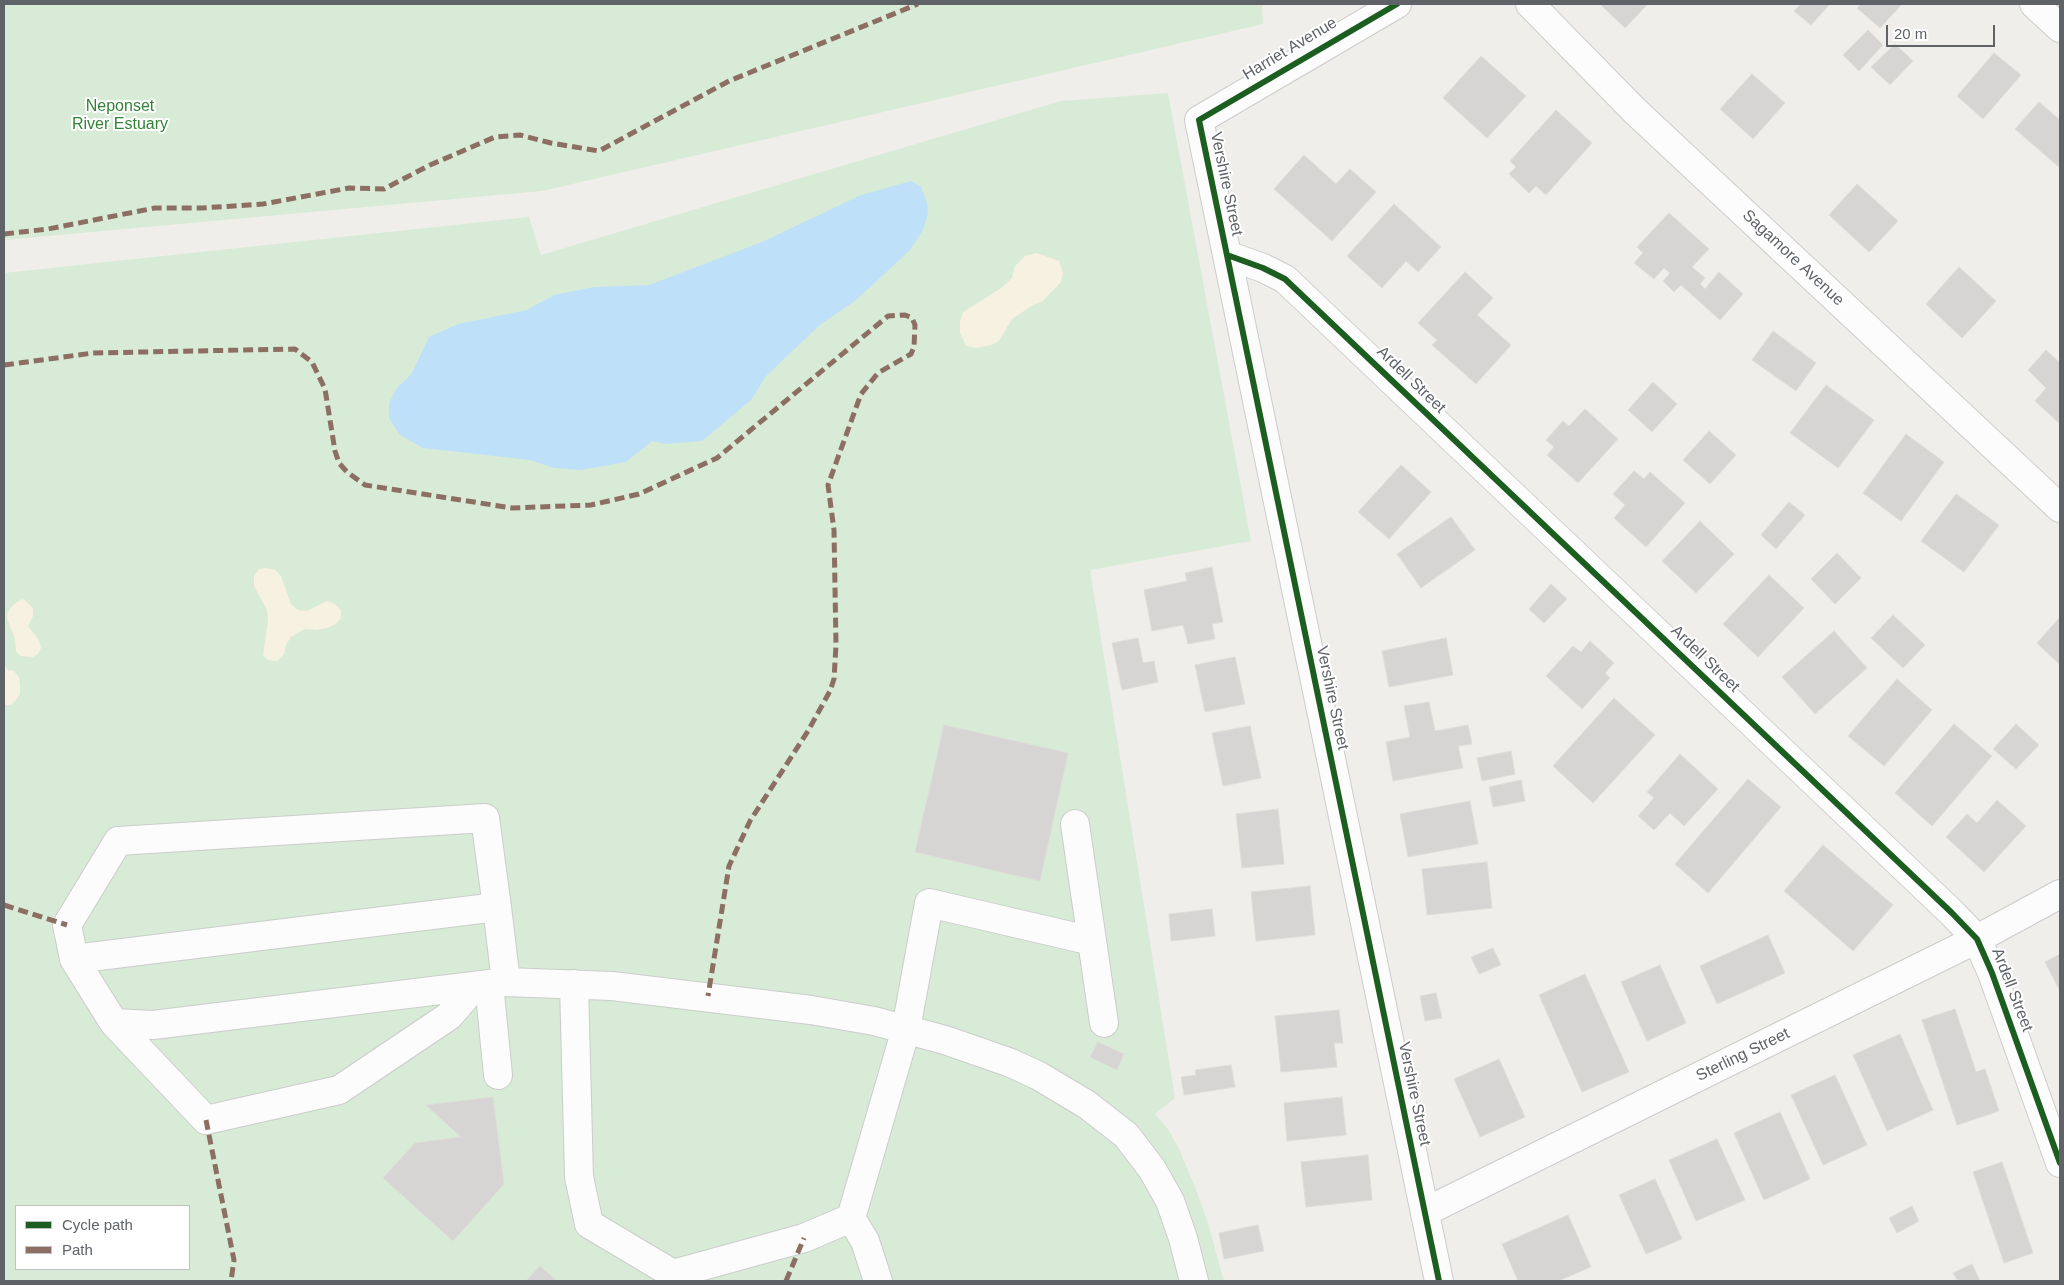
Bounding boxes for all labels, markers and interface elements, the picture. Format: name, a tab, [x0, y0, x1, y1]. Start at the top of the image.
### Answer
street label: Harriet Avenue	[1239, 13, 1341, 85]
scale bar	[1889, 15, 1998, 47]
text: 20 m	[1894, 25, 1927, 42]
park label: Neponset River Estuary	[72, 97, 168, 135]
street label: Vershire Street	[1206, 130, 1246, 238]
street label: Sagamore Avenue	[1738, 206, 1848, 310]
street label: Ardell Street	[1373, 343, 1449, 417]
street label: Ardell Street	[1667, 622, 1743, 696]
street label: Vershire Street	[1312, 644, 1352, 752]
street label: Ardell Street	[1987, 945, 2037, 1035]
street label: Sterling Street	[1693, 1024, 1793, 1086]
street label: Vershire Street	[1394, 1040, 1434, 1148]
legend	[15, 1205, 190, 1270]
text: Cycle path	[62, 1216, 133, 1233]
text: Path	[62, 1241, 93, 1258]

